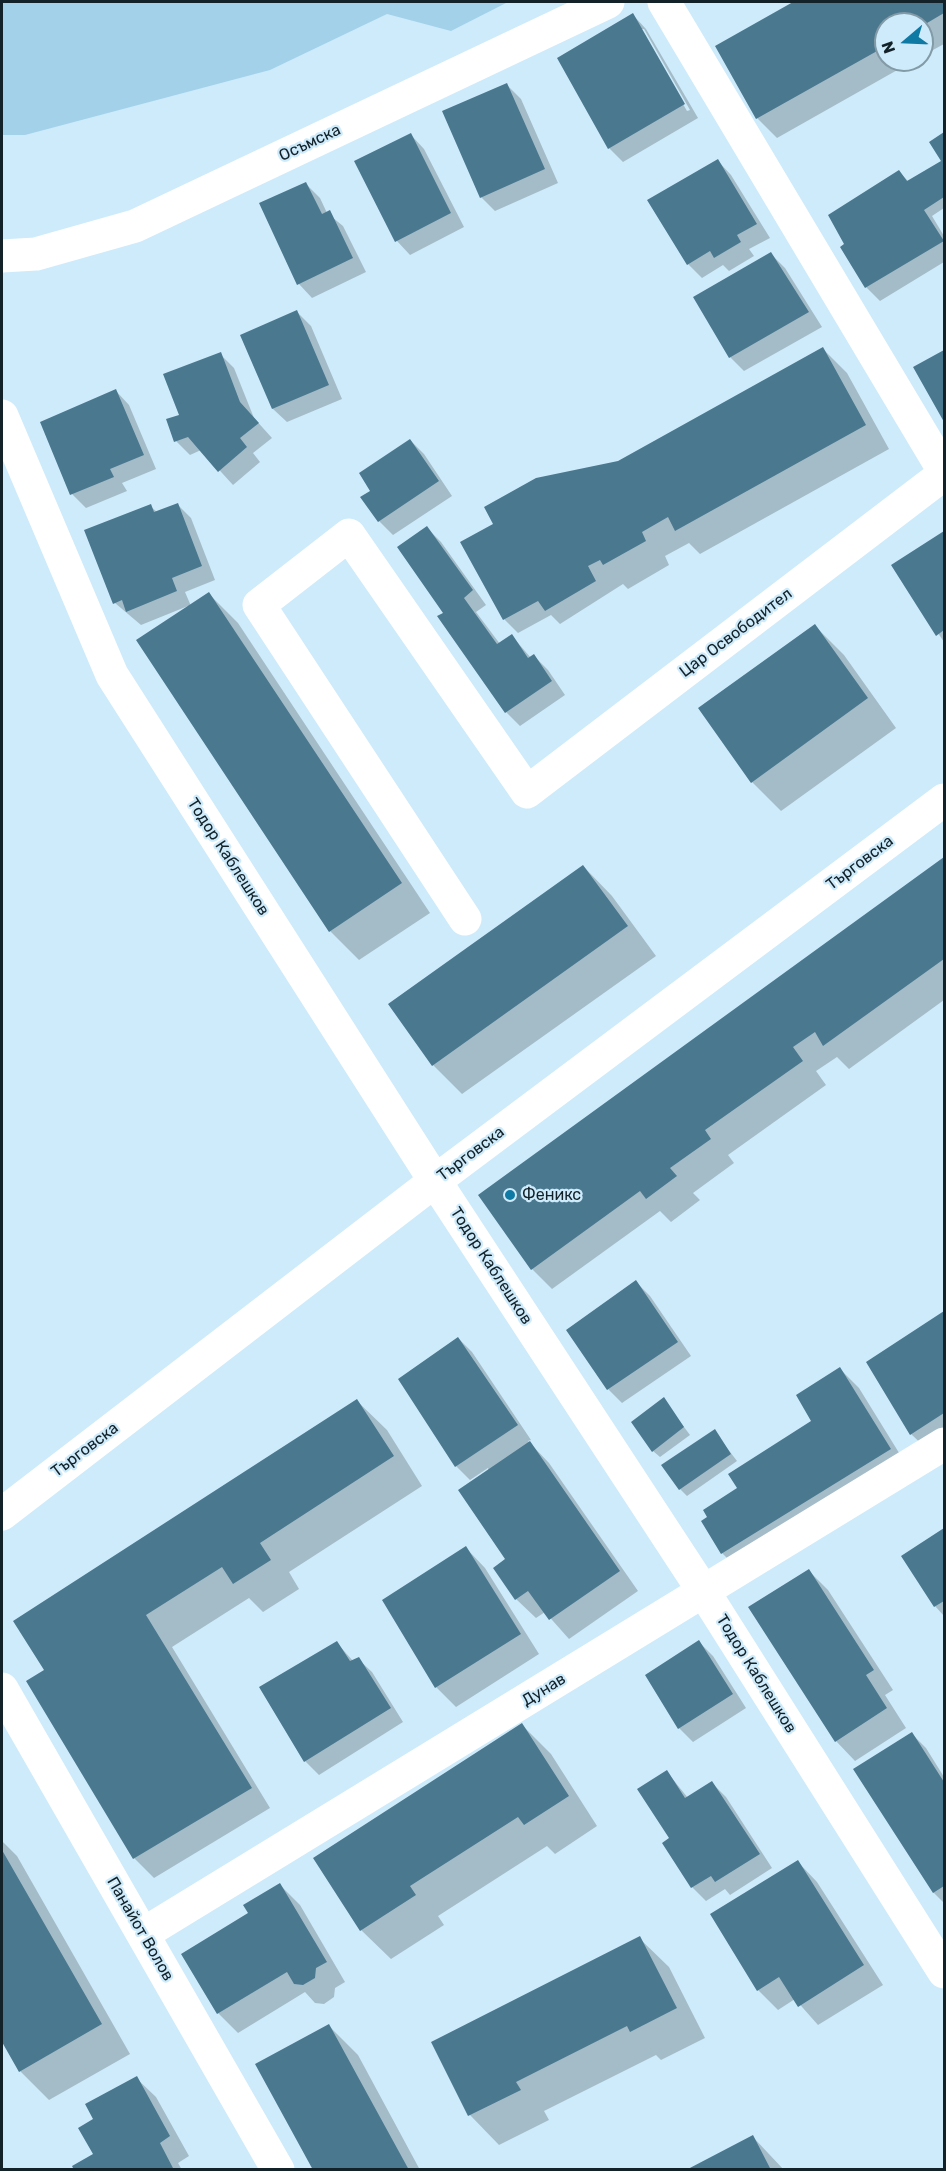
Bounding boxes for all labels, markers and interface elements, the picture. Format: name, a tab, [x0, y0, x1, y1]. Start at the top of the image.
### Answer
north arrow	[874, 12, 934, 72]
text: N	[878, 39, 899, 56]
street label: Осъмска	[276, 120, 344, 166]
street label: Цар Освободител	[676, 584, 796, 682]
street label: Тодор Каблешков	[183, 795, 273, 919]
street label: Търговска	[823, 832, 897, 894]
street label: Търговска	[434, 1123, 508, 1185]
place label: Феникс	[522, 1185, 581, 1205]
marker: Феникс	[503, 1188, 517, 1202]
street label: Тодор Каблешков	[446, 1204, 536, 1328]
street label: Търговска	[48, 1419, 122, 1481]
street label: Тодор Каблешков	[712, 1611, 800, 1737]
street label: Дунав	[519, 1670, 569, 1710]
street label: Панайот Волов	[102, 1874, 178, 1984]

